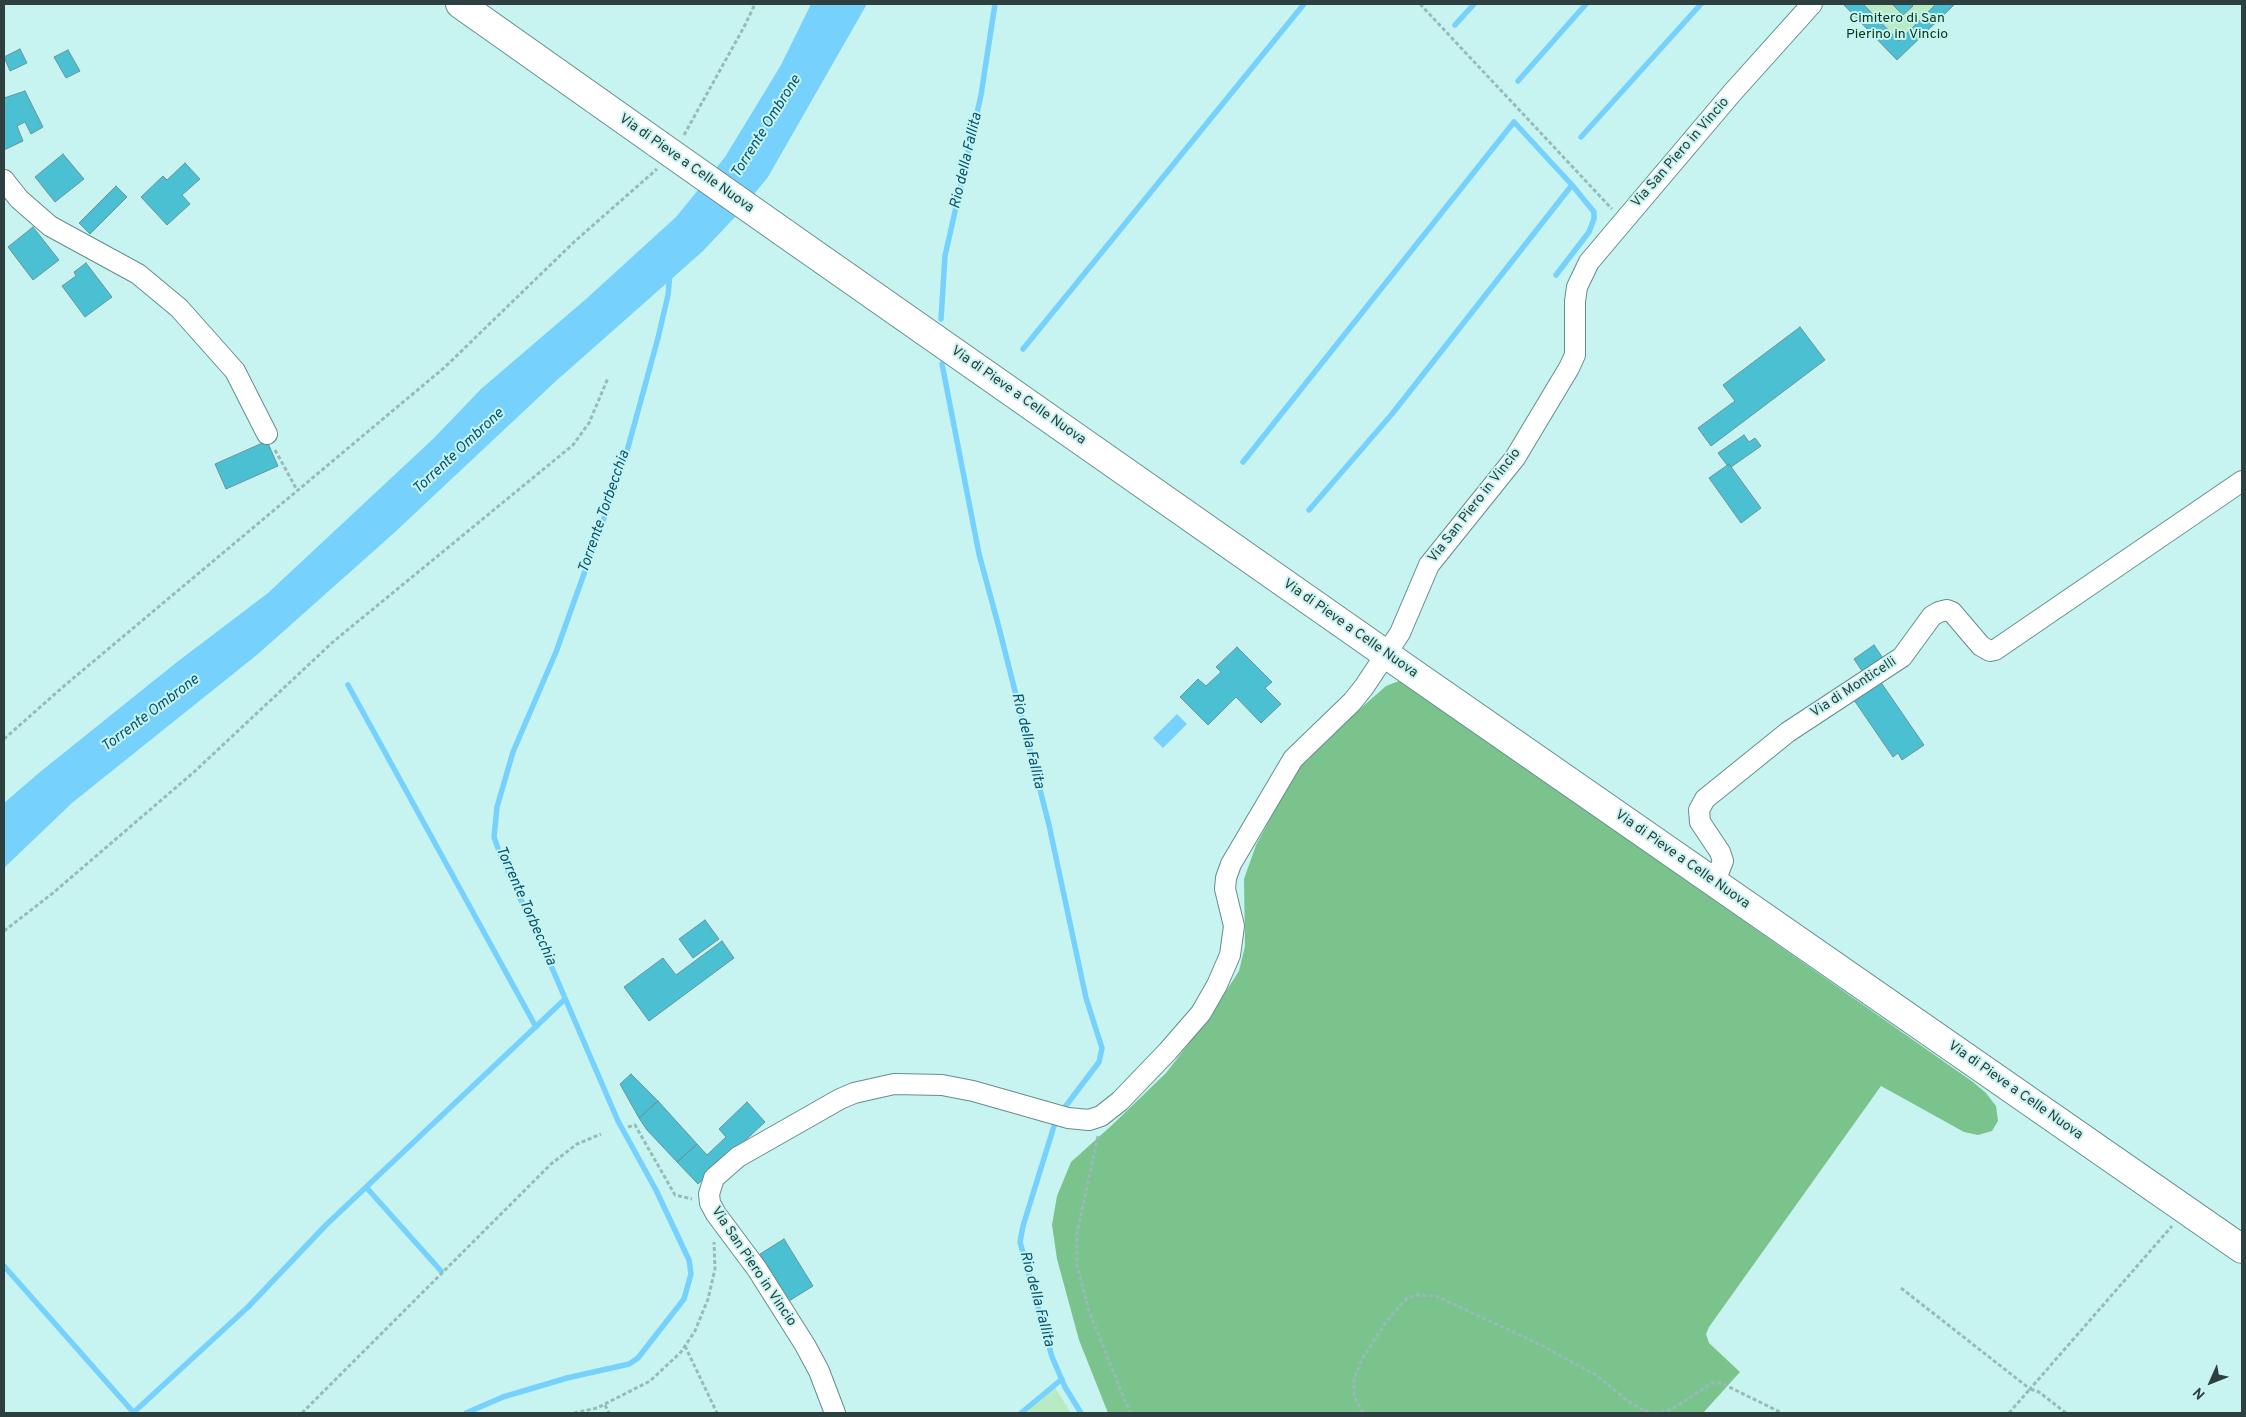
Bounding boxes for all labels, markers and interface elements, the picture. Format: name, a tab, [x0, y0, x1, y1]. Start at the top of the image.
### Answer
park label: Cimitero di San Pierino in Vincio	[1846, 11, 1948, 44]
water label: Torrente Ombrone	[728, 72, 806, 182]
street label: Via San Piero in Vincio	[1629, 94, 1733, 212]
street label: Via di Pieve a Celle Nuova	[615, 111, 757, 217]
water label: Rio della Fallita	[947, 111, 987, 211]
street label: Via di Pieve a Celle Nuova	[947, 343, 1089, 449]
water label: Torrente Ombrone	[410, 405, 508, 499]
street label: Via San Piero in Vincio	[1425, 445, 1525, 567]
water label: Torrente Torbecchia	[576, 448, 634, 576]
street label: Via di Pieve a Celle Nuova	[1279, 576, 1421, 682]
street label: Via di Monticelli	[1808, 654, 1900, 722]
water label: Torrente Ombrone	[99, 671, 203, 757]
water label: Rio della Fallita	[1006, 691, 1048, 791]
street label: Via di Pieve a Celle Nuova	[1611, 807, 1753, 913]
water label: Torrente Torbecchia	[491, 844, 559, 968]
street label: Via di Pieve a Celle Nuova	[1944, 1038, 2086, 1144]
street label: Via San Piero in Vincio	[707, 1204, 799, 1330]
water label: Rio della Fallita	[1015, 1249, 1057, 1349]
north arrow	[2186, 1357, 2236, 1407]
text: N	[2190, 1383, 2209, 1402]

